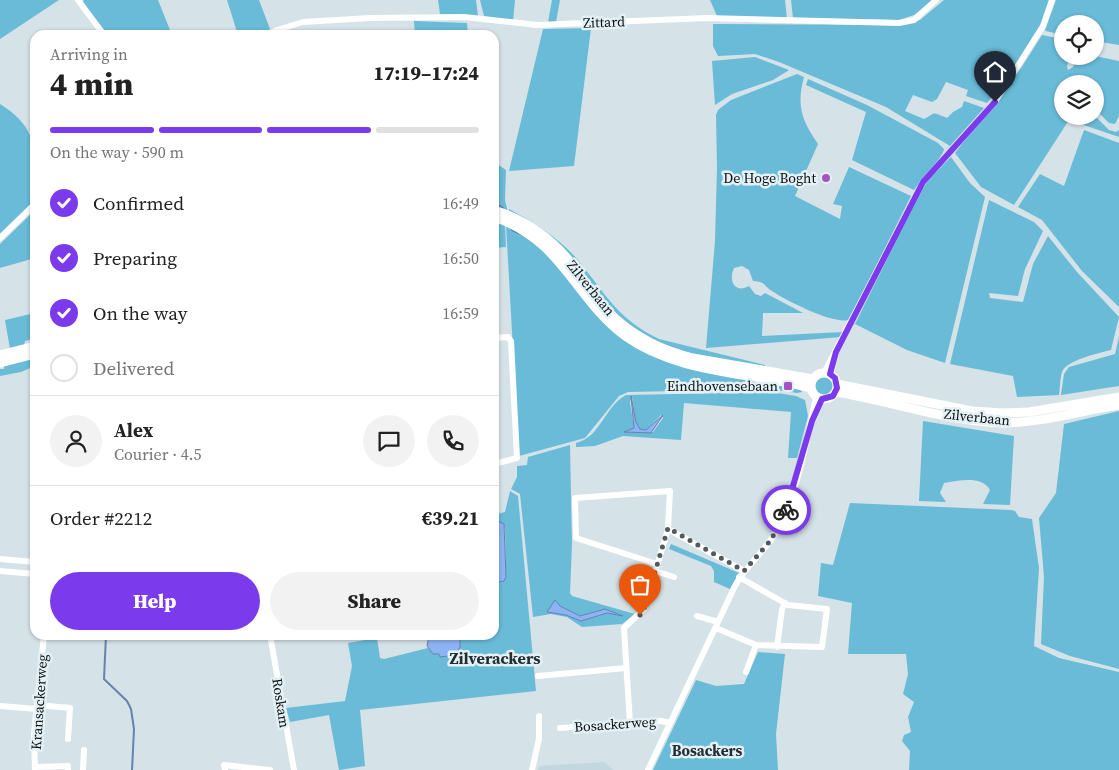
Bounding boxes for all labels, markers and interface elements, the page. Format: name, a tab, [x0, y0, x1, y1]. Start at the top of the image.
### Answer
street label: Zittard	[583, 11, 625, 33]
map controls	[1054, 15, 1104, 125]
button: locate	[1054, 15, 1104, 65]
text: Arriving in	[50, 43, 128, 65]
pin	[974, 51, 1016, 102]
icon: home	[981, 58, 1009, 86]
text: 17:19–17:24	[374, 60, 479, 86]
text: 4 min	[50, 62, 133, 106]
button: layers	[1054, 75, 1104, 125]
text: On the way · 590 m	[50, 141, 184, 163]
place label: De Hoge Boght	[723, 168, 816, 188]
marker: De Hoge Boght	[820, 172, 832, 184]
icon: check	[50, 189, 78, 217]
text: Confirmed	[93, 190, 184, 216]
text: 16:49	[442, 192, 479, 214]
icon: check	[50, 244, 78, 272]
text: Preparing	[93, 245, 177, 271]
text: 16:50	[442, 247, 479, 269]
street label: Zilverbaan	[562, 256, 620, 320]
icon: check	[50, 299, 78, 327]
text: On the way	[93, 300, 188, 326]
text: 16:59	[442, 302, 479, 324]
text: Delivered	[93, 355, 174, 381]
place label: Eindhovensebaan	[667, 376, 779, 396]
marker: Eindhovensebaan	[782, 380, 794, 392]
street label: Zilverbaan	[943, 404, 1012, 430]
button: person	[50, 415, 102, 467]
button: chat	[363, 415, 415, 467]
button: phone	[427, 415, 479, 467]
text: Alex	[114, 417, 153, 443]
text: Courier · 4.5	[114, 443, 202, 465]
courier	[761, 485, 811, 535]
icon: bike	[772, 496, 800, 524]
text: Order #2212	[50, 505, 152, 531]
text: €39.21	[422, 505, 479, 531]
pin	[619, 564, 661, 615]
icon: bag	[626, 571, 654, 599]
button: Help	[50, 572, 260, 630]
button: Share	[270, 572, 479, 630]
district label: Zilverackers	[450, 647, 540, 669]
street label: Kransackerweg	[26, 653, 52, 751]
street label: Roskam	[267, 677, 295, 730]
street label: Bosackerweg	[574, 711, 656, 737]
district label: Bosackers	[672, 740, 742, 761]

